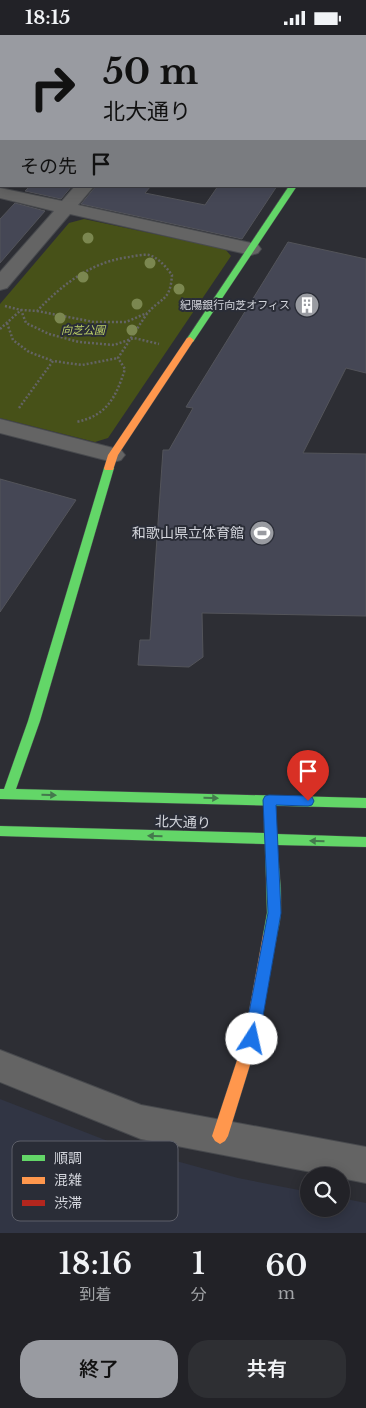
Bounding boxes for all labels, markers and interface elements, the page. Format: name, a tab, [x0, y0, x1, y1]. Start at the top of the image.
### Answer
text: 18:15	[25, 6, 70, 29]
text: 50 m	[103, 50, 198, 93]
icon: right	[20, 55, 85, 120]
text: 北大通り	[103, 98, 191, 125]
icon: arrive	[87, 150, 115, 178]
text: その先	[20, 155, 77, 178]
building icon: 紀陽銀行向芝オフィス	[294, 292, 320, 318]
place label: 紀陽銀行向芝オフィス	[180, 298, 290, 312]
park label: 向芝公園	[61, 323, 107, 337]
sports icon: 和歌山県立体育館	[249, 520, 275, 546]
place label: 和歌山県立体育館	[132, 524, 244, 542]
pin	[287, 750, 329, 801]
icon: arrive	[294, 757, 322, 785]
one-way arrow	[41, 791, 57, 799]
one-way arrow	[203, 795, 219, 803]
street label: 北大通り	[155, 812, 211, 832]
one-way arrow	[147, 831, 163, 839]
one-way arrow	[309, 836, 325, 844]
position arrow	[225, 1012, 277, 1064]
legend	[12, 1141, 178, 1221]
text: 順調	[54, 1149, 82, 1167]
map controls	[300, 1167, 350, 1217]
button: search	[300, 1167, 350, 1217]
text: 混雑	[54, 1171, 82, 1189]
text: 渋滞	[54, 1194, 82, 1212]
text: 18:16	[59, 1245, 132, 1282]
text: 1	[192, 1245, 205, 1282]
text: 60	[265, 1247, 307, 1284]
text: m	[278, 1283, 295, 1303]
text: 到着	[79, 1284, 111, 1304]
text: 分	[191, 1284, 207, 1304]
button: 終了	[20, 1340, 178, 1398]
button: 共有	[188, 1340, 346, 1398]

